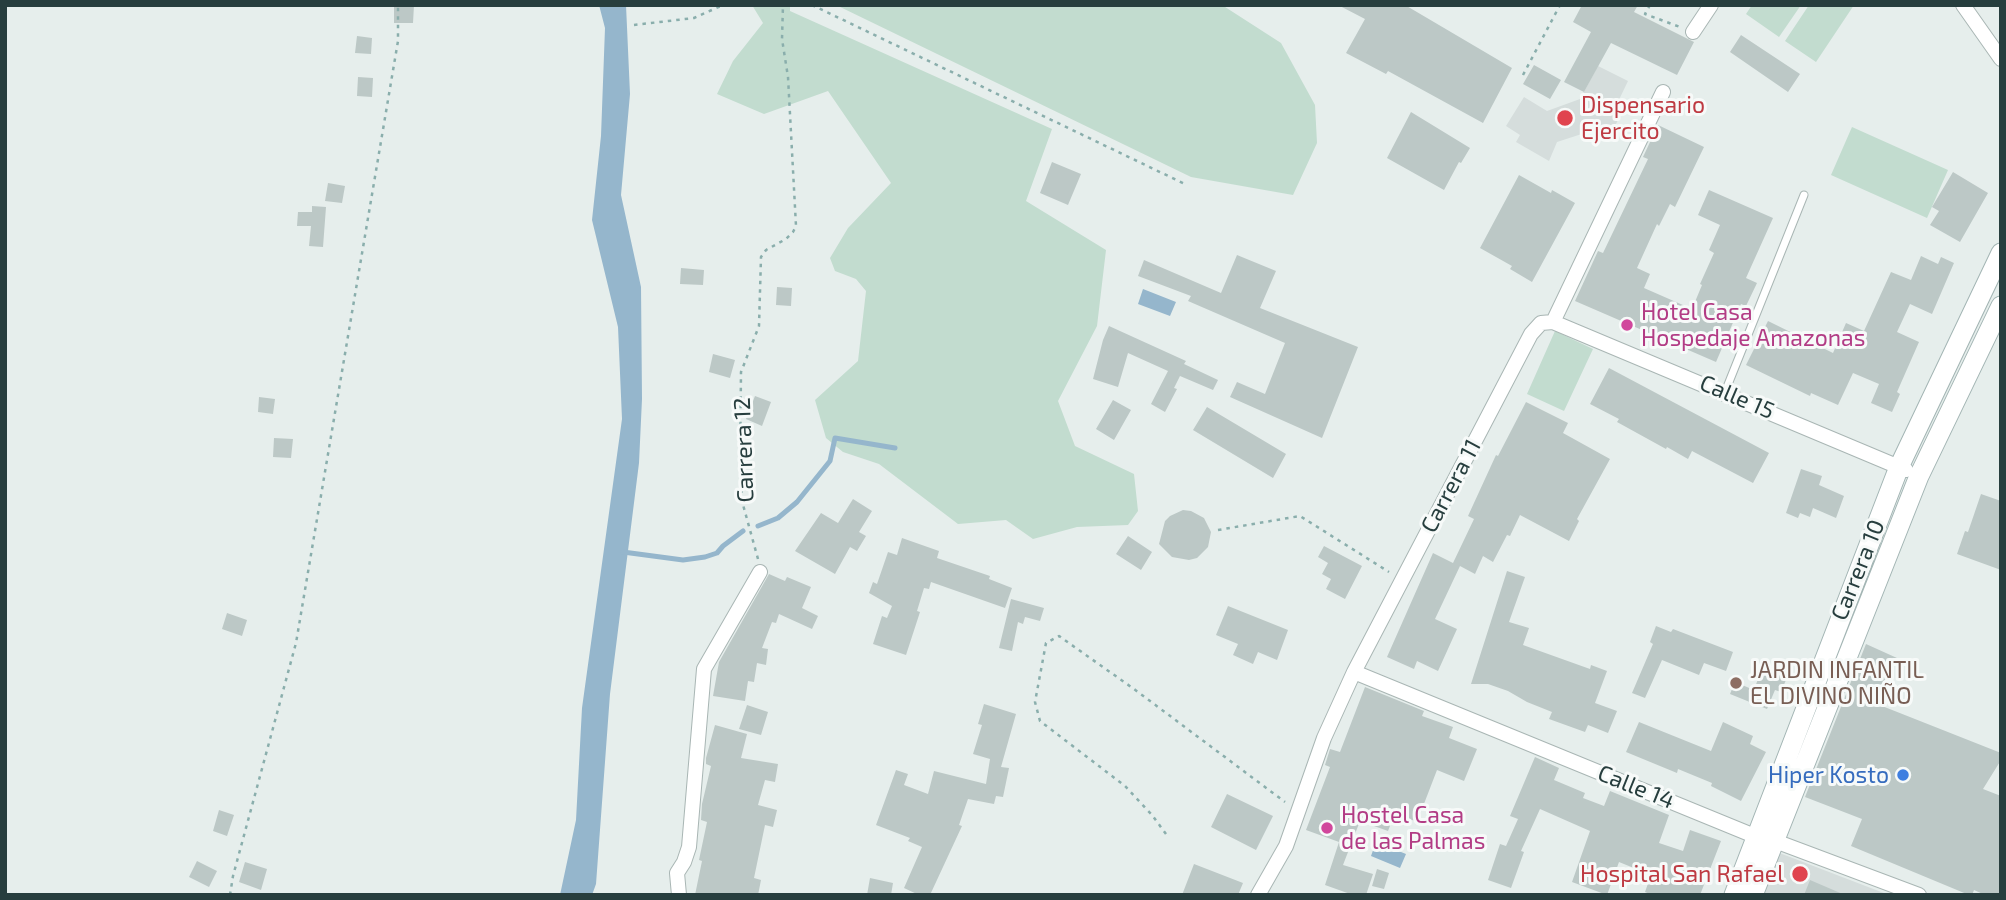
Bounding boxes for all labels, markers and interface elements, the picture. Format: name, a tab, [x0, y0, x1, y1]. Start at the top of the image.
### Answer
place label: Dispensario Ejercito	[1581, 91, 1705, 145]
marker: Dispensario Ejercito	[1555, 108, 1575, 128]
place label: Hotel Casa Hospedaje Amazonas	[1641, 298, 1865, 352]
marker: Hotel Casa Hospedaje Amazonas	[1619, 317, 1635, 333]
street label: Calle 15	[1696, 369, 1778, 425]
street label: Carrera 12	[728, 397, 760, 503]
street label: Carrera 11	[1415, 435, 1487, 537]
street label: Carrera 10	[1825, 516, 1891, 624]
place label: JARDIN INFANTIL EL DIVINO NIÑO	[1750, 656, 1924, 710]
marker: JARDIN INFANTIL EL DIVINO NIÑO	[1728, 675, 1744, 691]
street label: Calle 14	[1594, 759, 1678, 815]
place label: Hiper Kosto	[1768, 761, 1889, 789]
marker: Hiper Kosto	[1895, 767, 1911, 783]
place label: Hostel Casa de las Palmas	[1341, 801, 1485, 855]
marker: Hostel Casa de las Palmas	[1319, 820, 1335, 836]
place label: Hospital San Rafael	[1580, 860, 1784, 888]
marker: Hospital San Rafael	[1790, 864, 1810, 884]

